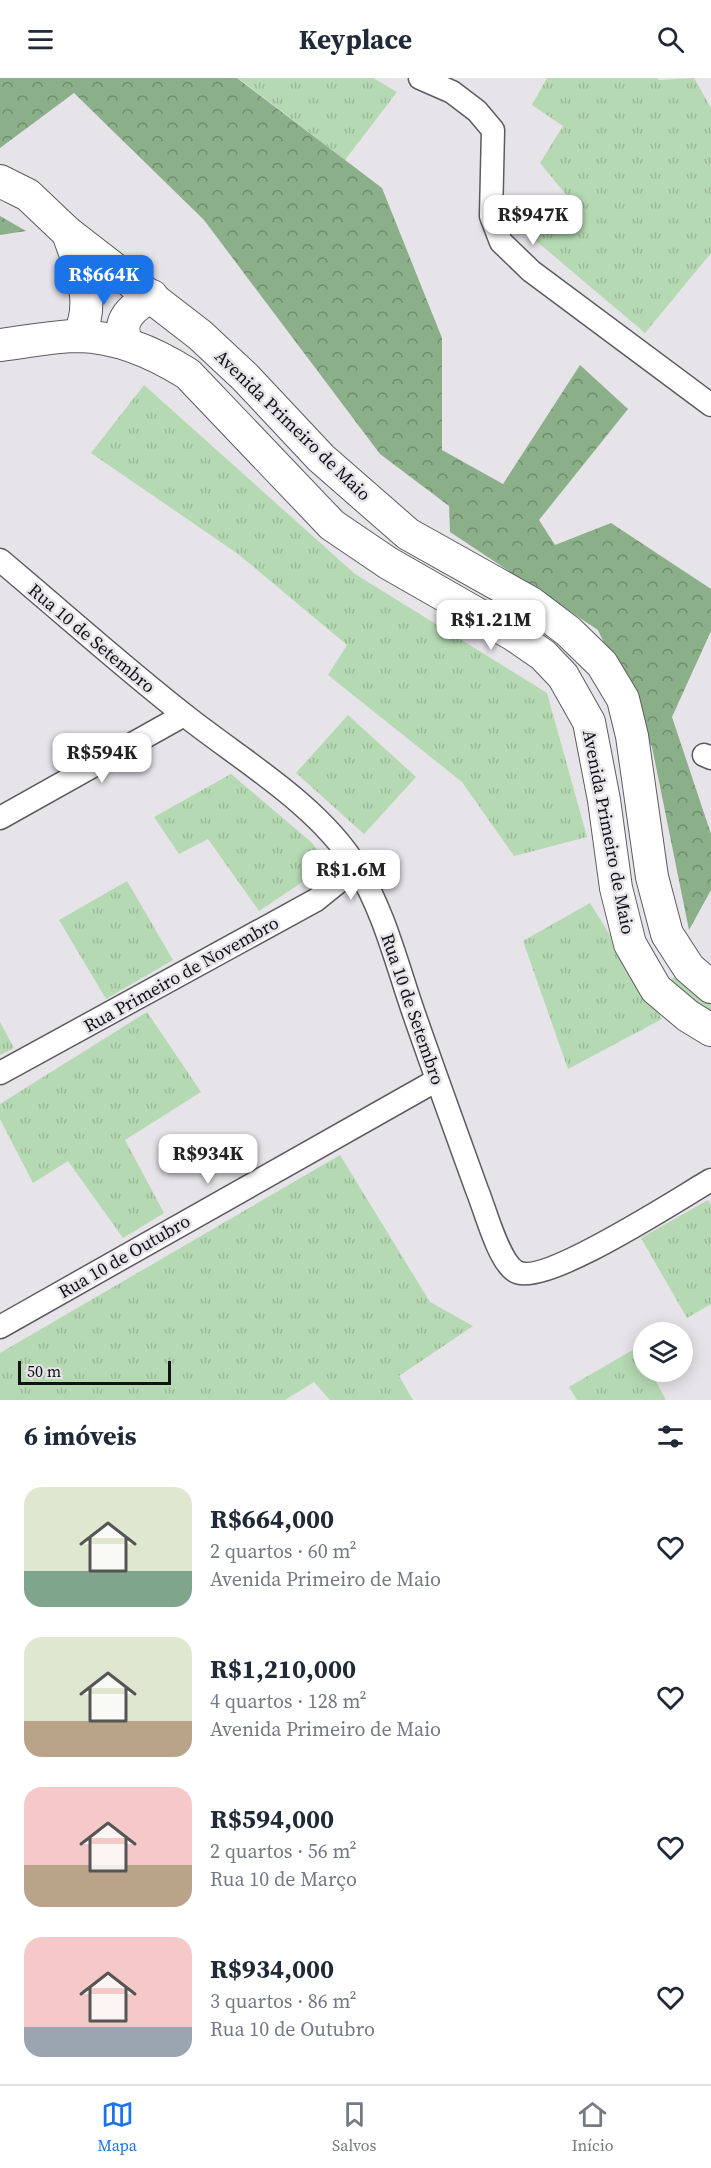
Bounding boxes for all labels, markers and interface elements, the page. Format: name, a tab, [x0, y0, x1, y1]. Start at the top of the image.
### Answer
text: Keyplace	[299, 21, 412, 58]
icon: menu	[24, 23, 57, 56]
icon: search	[654, 23, 687, 56]
pin: R$947K	[484, 195, 582, 246]
text: R$947K	[498, 200, 568, 228]
pin: R$664K	[55, 255, 153, 306]
text: R$664K	[69, 260, 139, 288]
street label: Avenida Primeiro de Maio	[210, 344, 377, 506]
street label: Rua 10 de Setembro	[23, 577, 161, 699]
pin: R$1.21M	[436, 600, 546, 651]
text: R$1.21M	[451, 605, 531, 633]
street label: Avenida Primeiro de Maio	[577, 728, 641, 937]
pin: R$594K	[53, 733, 151, 784]
text: R$594K	[67, 738, 137, 766]
pin: R$1.6M	[302, 850, 400, 901]
text: R$1.6M	[316, 855, 386, 883]
street label: Rua Primeiro de Novembro	[79, 910, 283, 1038]
street label: Rua 10 de Setembro	[375, 930, 451, 1088]
pin: R$934K	[159, 1134, 257, 1185]
text: R$934K	[173, 1139, 243, 1167]
street label: Rua 10 de Outubro	[53, 1208, 195, 1304]
map controls	[633, 1322, 693, 1382]
button: layers	[633, 1322, 693, 1382]
scale bar	[18, 1358, 171, 1386]
text: 50 m	[27, 1360, 61, 1382]
text: 6 imóveis	[24, 1418, 137, 1454]
icon: filters	[654, 1420, 687, 1453]
text: R$664,000	[210, 1501, 334, 1537]
icon: home	[72, 1511, 144, 1583]
icon: heart	[654, 1531, 687, 1564]
text: 2 quartos · 60 m²	[210, 1537, 357, 1565]
text: Avenida Primeiro de Maio	[210, 1565, 441, 1593]
text: R$1,210,000	[210, 1651, 356, 1687]
icon: home	[72, 1661, 144, 1733]
icon: heart	[654, 1681, 687, 1714]
text: 4 quartos · 128 m²	[210, 1687, 367, 1715]
text: Avenida Primeiro de Maio	[210, 1715, 441, 1743]
text: R$594,000	[210, 1801, 334, 1837]
icon: home	[72, 1811, 144, 1883]
icon: heart	[654, 1831, 687, 1864]
text: 2 quartos · 56 m²	[210, 1837, 357, 1865]
text: Rua 10 de Março	[210, 1865, 357, 1893]
text: R$934,000	[210, 1951, 334, 1987]
icon: home	[72, 1961, 144, 2033]
icon: heart	[654, 1981, 687, 2014]
text: 3 quartos · 86 m²	[210, 1987, 357, 2015]
text: Rua 10 de Outubro	[210, 2015, 375, 2043]
tab: Mapa	[98, 2098, 137, 2156]
tab: Salvos	[332, 2098, 377, 2156]
tab: Início	[572, 2098, 613, 2156]

